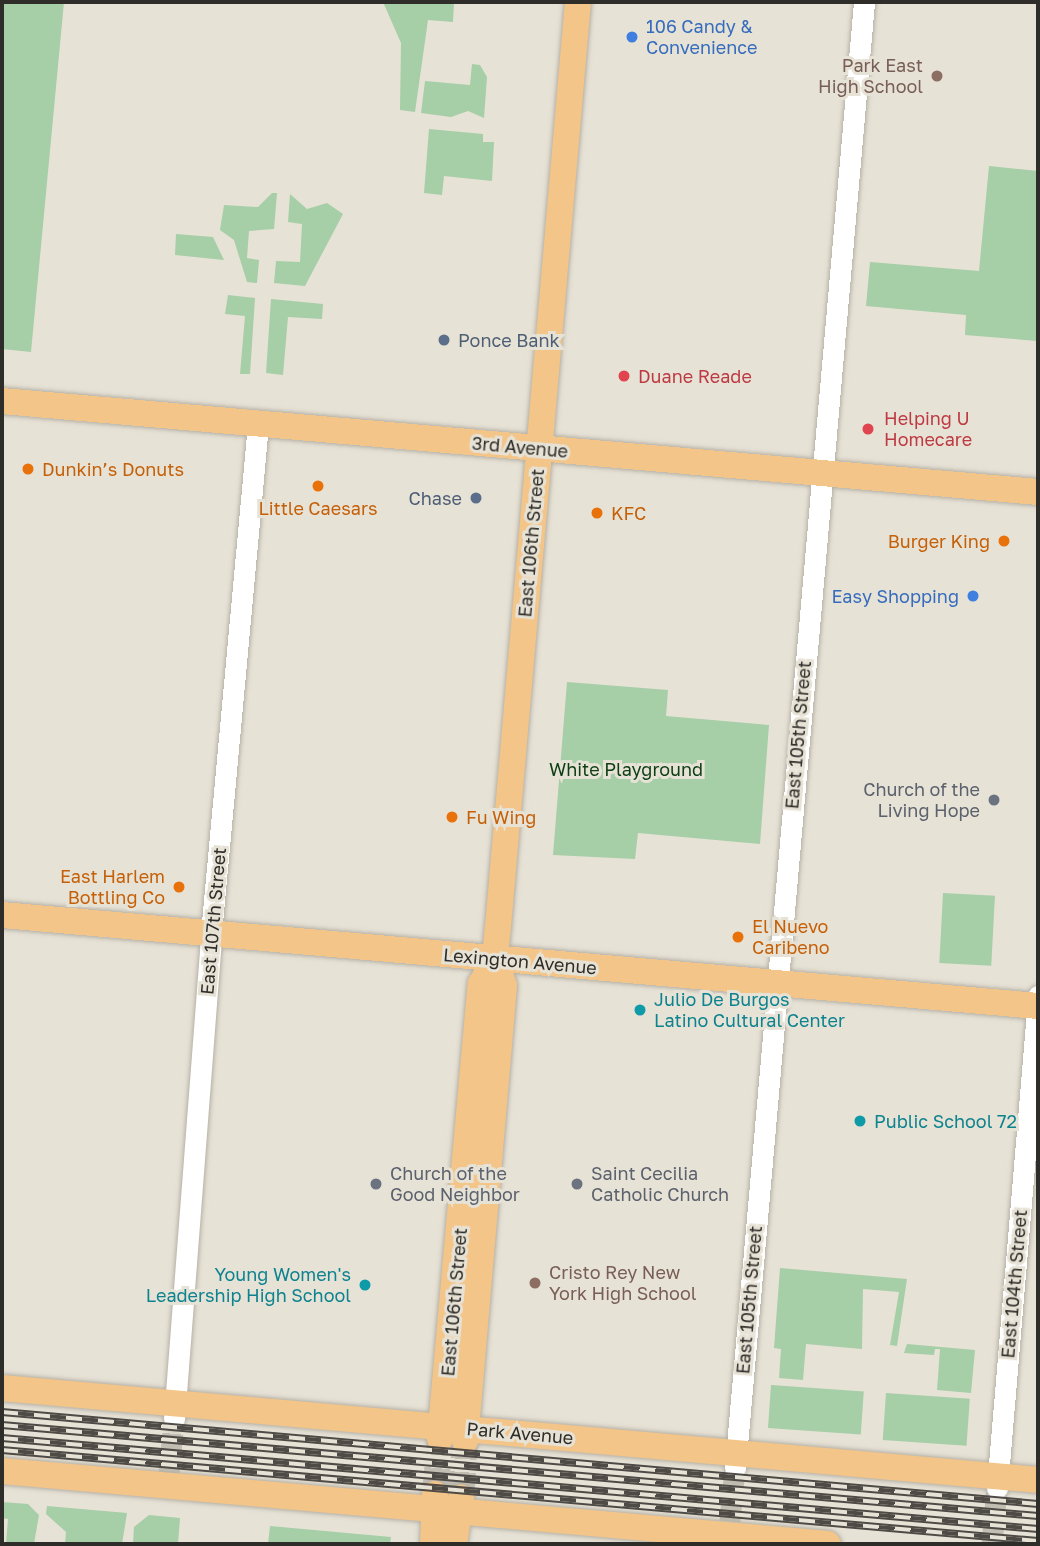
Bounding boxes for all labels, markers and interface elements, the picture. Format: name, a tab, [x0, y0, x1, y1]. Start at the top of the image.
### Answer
place label: 106 Candy & Convenience	[646, 16, 758, 58]
marker: 106 Candy & Convenience	[624, 29, 640, 45]
place label: Park East High School	[818, 55, 923, 98]
marker: Park East High School	[929, 68, 945, 84]
place label: Ponce Bank	[458, 329, 560, 351]
marker: Ponce Bank	[436, 332, 452, 348]
place label: Duane Reade	[638, 365, 752, 387]
marker: Duane Reade	[616, 368, 632, 384]
place label: Helping U Homecare	[884, 408, 972, 450]
marker: Helping U Homecare	[858, 419, 878, 439]
street label: 3rd Avenue	[471, 432, 569, 462]
place label: Dunkin’s Donuts	[42, 458, 184, 480]
marker: Dunkin’s Donuts	[20, 461, 36, 477]
street label: East 106th Street	[514, 468, 548, 618]
marker: Little Caesars	[310, 478, 326, 494]
place label: Chase	[409, 487, 462, 509]
marker: Chase	[468, 490, 484, 506]
place label: Little Caesars	[259, 497, 377, 519]
place label: KFC	[611, 502, 646, 524]
marker: KFC	[589, 505, 605, 521]
place label: Burger King	[888, 530, 990, 552]
marker: Burger King	[996, 533, 1012, 549]
place label: Easy Shopping	[831, 585, 959, 607]
marker: Easy Shopping	[965, 588, 981, 604]
street label: East 105th Street	[781, 660, 815, 810]
park label: White Playground	[549, 758, 703, 780]
place label: Church of the Living Hope	[863, 779, 980, 822]
marker: Church of the Living Hope	[986, 792, 1002, 808]
place label: Fu Wing	[466, 806, 536, 828]
marker: Fu Wing	[444, 809, 460, 825]
street label: East 107th Street	[196, 846, 230, 996]
place label: East Harlem Bottling Co	[60, 866, 165, 908]
marker: East Harlem Bottling Co	[171, 879, 187, 895]
place label: El Nuevo Caribeno	[752, 916, 830, 958]
marker: El Nuevo Caribeno	[730, 929, 746, 945]
street label: Lexington Avenue	[442, 944, 598, 978]
place label: Julio De Burgos Latino Cultural Center	[654, 989, 845, 1032]
marker: Julio De Burgos Latino Cultural Center	[632, 1002, 648, 1018]
place label: Public School 72	[874, 1110, 1017, 1132]
marker: Public School 72	[852, 1113, 868, 1129]
place label: Church of the Good Neighbor	[390, 1163, 520, 1206]
place label: Saint Cecilia Catholic Church	[591, 1163, 729, 1206]
marker: Church of the Good Neighbor	[368, 1176, 384, 1192]
marker: Saint Cecilia Catholic Church	[569, 1176, 585, 1192]
street label: East 104th Street	[997, 1209, 1031, 1359]
street label: East 105th Street	[732, 1225, 766, 1375]
street label: East 106th Street	[437, 1227, 471, 1377]
place label: Cristo Rey New York High School	[549, 1262, 696, 1304]
place label: Young Women's Leadership High School	[146, 1264, 351, 1306]
marker: Cristo Rey New York High School	[527, 1275, 543, 1291]
marker: Young Women's Leadership High School	[357, 1277, 373, 1293]
street label: Park Avenue	[466, 1418, 574, 1448]

